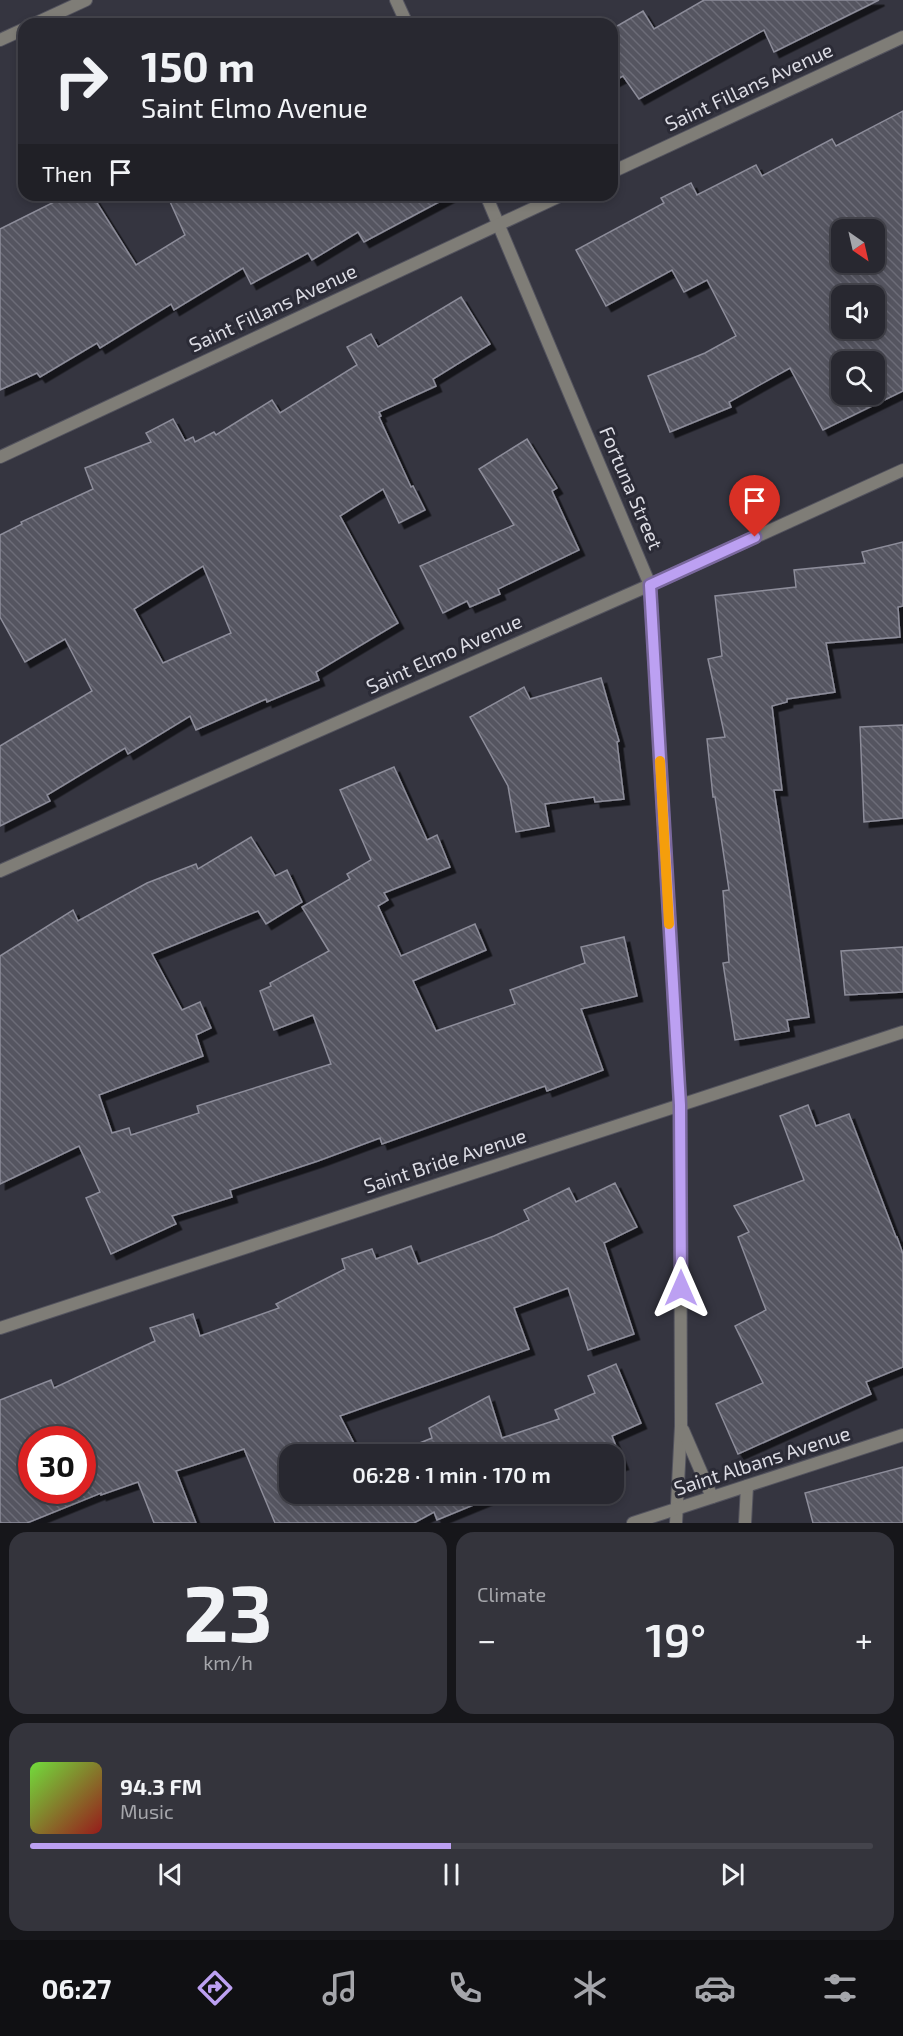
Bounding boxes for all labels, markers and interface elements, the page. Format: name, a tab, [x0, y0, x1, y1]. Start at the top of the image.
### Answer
street label: Saint Fillans Avenue	[661, 37, 836, 135]
text: 150 m	[141, 40, 255, 90]
icon: right	[42, 42, 120, 120]
text: Saint Elmo Avenue	[141, 91, 368, 123]
icon: arrive	[104, 156, 137, 189]
text: Then	[42, 160, 92, 186]
north arrow	[831, 219, 885, 273]
map controls	[831, 219, 885, 405]
street label: Saint Fillans Avenue	[185, 258, 360, 356]
button: sound	[831, 285, 885, 339]
button: search	[831, 351, 885, 405]
street label: Fortuna Street	[595, 422, 669, 553]
pin	[729, 475, 780, 537]
icon: arrive	[738, 484, 771, 517]
street label: Saint Elmo Avenue	[362, 608, 525, 698]
street label: Saint Bride Avenue	[360, 1122, 529, 1198]
position arrow	[649, 1256, 713, 1320]
street label: Saint Albans Avenue	[671, 1420, 853, 1500]
speed limit sign: 30	[18, 1426, 96, 1504]
text: 06:28 · 1 min · 170 m	[352, 1461, 551, 1487]
text: 23	[183, 1564, 273, 1658]
text: Climate	[477, 1582, 546, 1606]
text: 19°	[645, 1612, 706, 1666]
text: −	[477, 1619, 496, 1659]
text: +	[855, 1619, 873, 1659]
text: km/h	[203, 1650, 253, 1674]
text: 94.3 FM	[120, 1773, 202, 1799]
text: Music	[120, 1799, 174, 1823]
icon: previous	[154, 1858, 187, 1891]
icon: pause	[435, 1858, 468, 1891]
icon: next	[716, 1858, 749, 1891]
icon: directions	[194, 1967, 236, 2009]
icon: music	[319, 1967, 361, 2009]
icon: phone	[444, 1967, 486, 2009]
icon: climate	[569, 1967, 611, 2009]
icon: car	[694, 1967, 736, 2009]
icon: filters	[819, 1967, 861, 2009]
text: 06:27	[42, 1972, 111, 2004]

